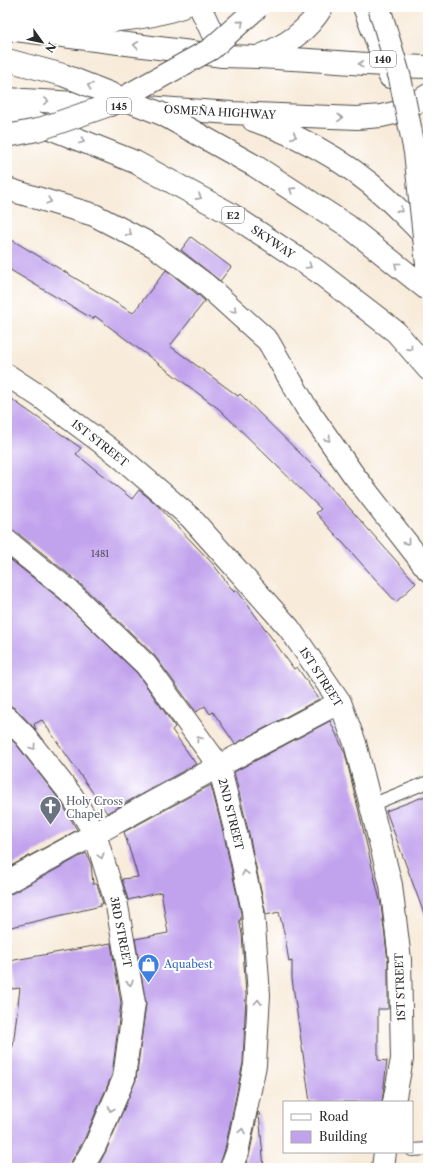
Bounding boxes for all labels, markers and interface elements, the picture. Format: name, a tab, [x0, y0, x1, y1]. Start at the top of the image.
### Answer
one-way arrow	[236, 20, 244, 27]
north arrow	[22, 22, 62, 62]
text: N	[42, 40, 59, 56]
one-way arrow	[133, 41, 139, 50]
road number: 140	[370, 51, 396, 67]
one-way arrow	[358, 60, 364, 69]
one-way arrow	[86, 82, 93, 90]
one-way arrow	[43, 97, 49, 106]
road number: 145	[107, 98, 131, 114]
street label: OSMEÑA HIGHWAY	[164, 102, 277, 122]
one-way arrow	[337, 113, 343, 122]
one-way arrow	[289, 131, 297, 139]
one-way arrow	[79, 136, 86, 144]
one-way arrow	[289, 187, 296, 195]
one-way arrow	[195, 192, 203, 199]
one-way arrow	[45, 196, 52, 205]
one-way arrow	[395, 205, 403, 213]
road number: E2	[222, 207, 244, 223]
street label: SKYWAY	[249, 222, 297, 262]
one-way arrow	[125, 228, 132, 236]
one-way arrow	[305, 261, 312, 269]
one-way arrow	[395, 263, 402, 270]
one-way arrow	[229, 305, 236, 312]
one-way arrow	[405, 343, 412, 350]
street label: 1ST STREET	[69, 416, 132, 470]
one-way arrow	[323, 434, 330, 441]
one-way arrow	[402, 538, 409, 545]
house number: 1481	[91, 548, 109, 559]
street label: 1ST STREET	[297, 645, 346, 710]
one-way arrow	[197, 736, 204, 743]
one-way arrow	[29, 742, 36, 749]
street label: 2ND STREET	[215, 777, 247, 852]
church icon: Holy Cross Chapel	[38, 794, 64, 827]
place label: Holy Cross Chapel	[66, 794, 123, 821]
one-way arrow	[96, 853, 105, 860]
one-way arrow	[241, 870, 249, 876]
street label: 3RD STREET	[107, 895, 135, 970]
shop icon: Aquabest	[136, 951, 162, 984]
street label: 1ST STREET	[392, 952, 408, 1021]
place label: Aquabest	[163, 957, 213, 971]
one-way arrow	[126, 980, 134, 986]
one-way arrow	[254, 999, 263, 1005]
legend	[283, 1101, 413, 1153]
one-way arrow	[107, 1105, 115, 1112]
text: Road	[319, 1109, 349, 1124]
one-way arrow	[237, 1128, 246, 1134]
text: Building	[319, 1129, 367, 1144]

